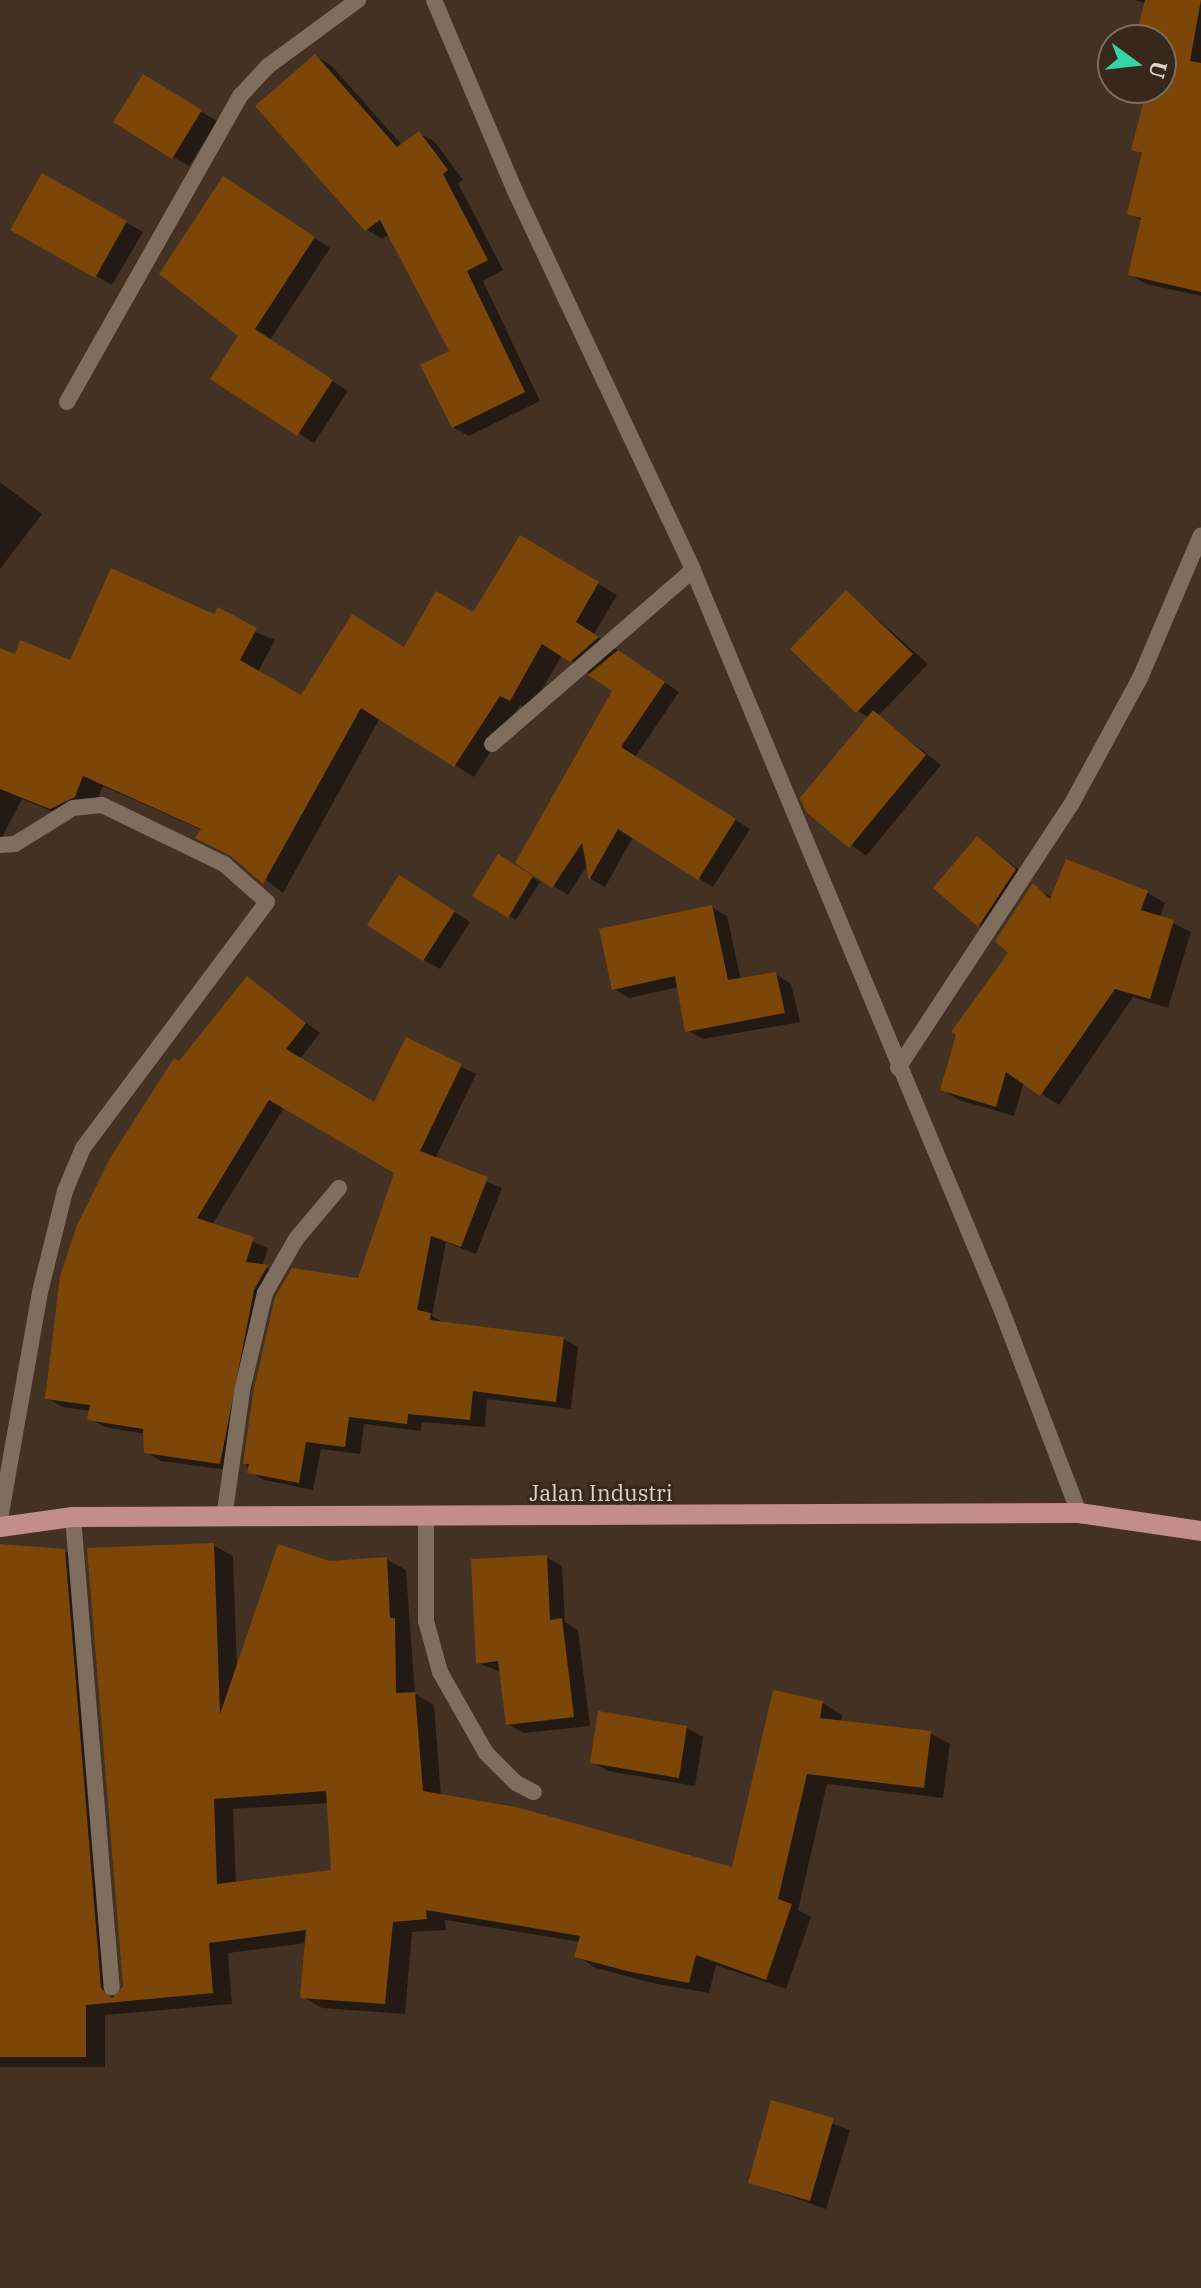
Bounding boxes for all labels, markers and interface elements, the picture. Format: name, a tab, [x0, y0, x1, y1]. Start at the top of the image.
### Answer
north arrow	[1097, 24, 1177, 104]
text: U	[1143, 58, 1175, 82]
street label: Jalan Industri	[529, 1480, 673, 1506]

